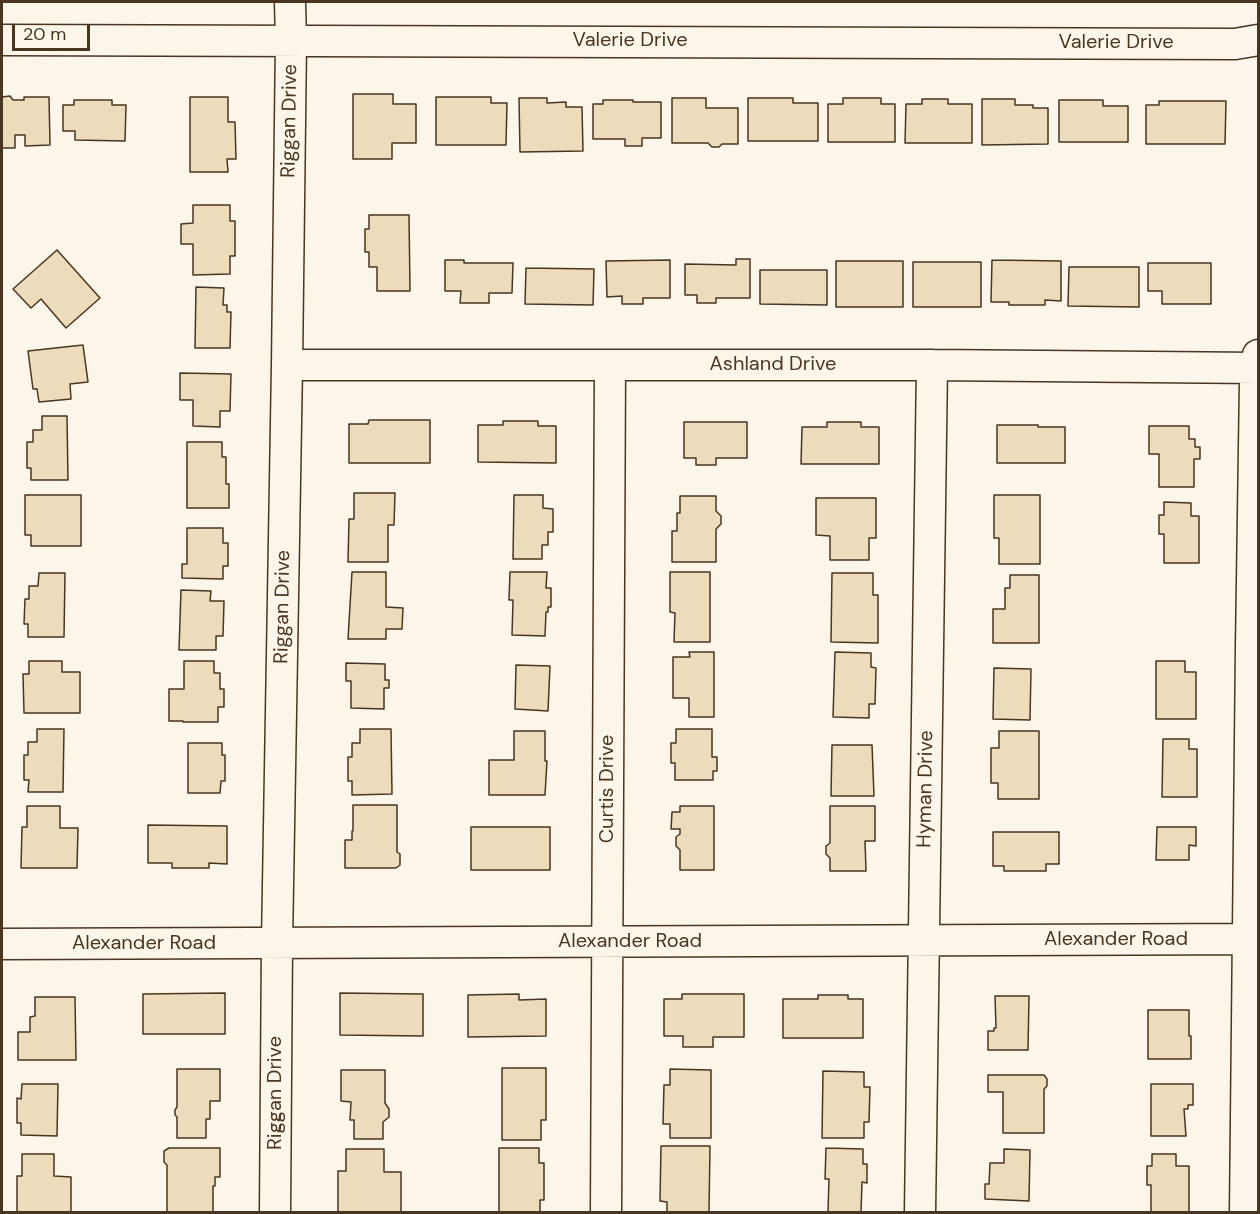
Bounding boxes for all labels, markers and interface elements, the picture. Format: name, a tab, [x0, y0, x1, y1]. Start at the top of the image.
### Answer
scale bar	[15, 12, 93, 50]
text: 20 m	[23, 22, 66, 46]
street label: Valerie Drive	[572, 29, 688, 53]
street label: Valerie Drive	[1058, 31, 1174, 55]
street label: Riggan Drive	[277, 64, 303, 178]
street label: Ashland Drive	[710, 353, 836, 377]
street label: Riggan Drive	[270, 550, 296, 664]
street label: Hyman Drive	[913, 730, 939, 848]
street label: Curtis Drive	[596, 735, 620, 843]
street label: Alexander Road	[1044, 928, 1188, 952]
street label: Alexander Road	[558, 930, 702, 954]
street label: Alexander Road	[72, 932, 216, 956]
street label: Riggan Drive	[264, 1036, 288, 1150]

